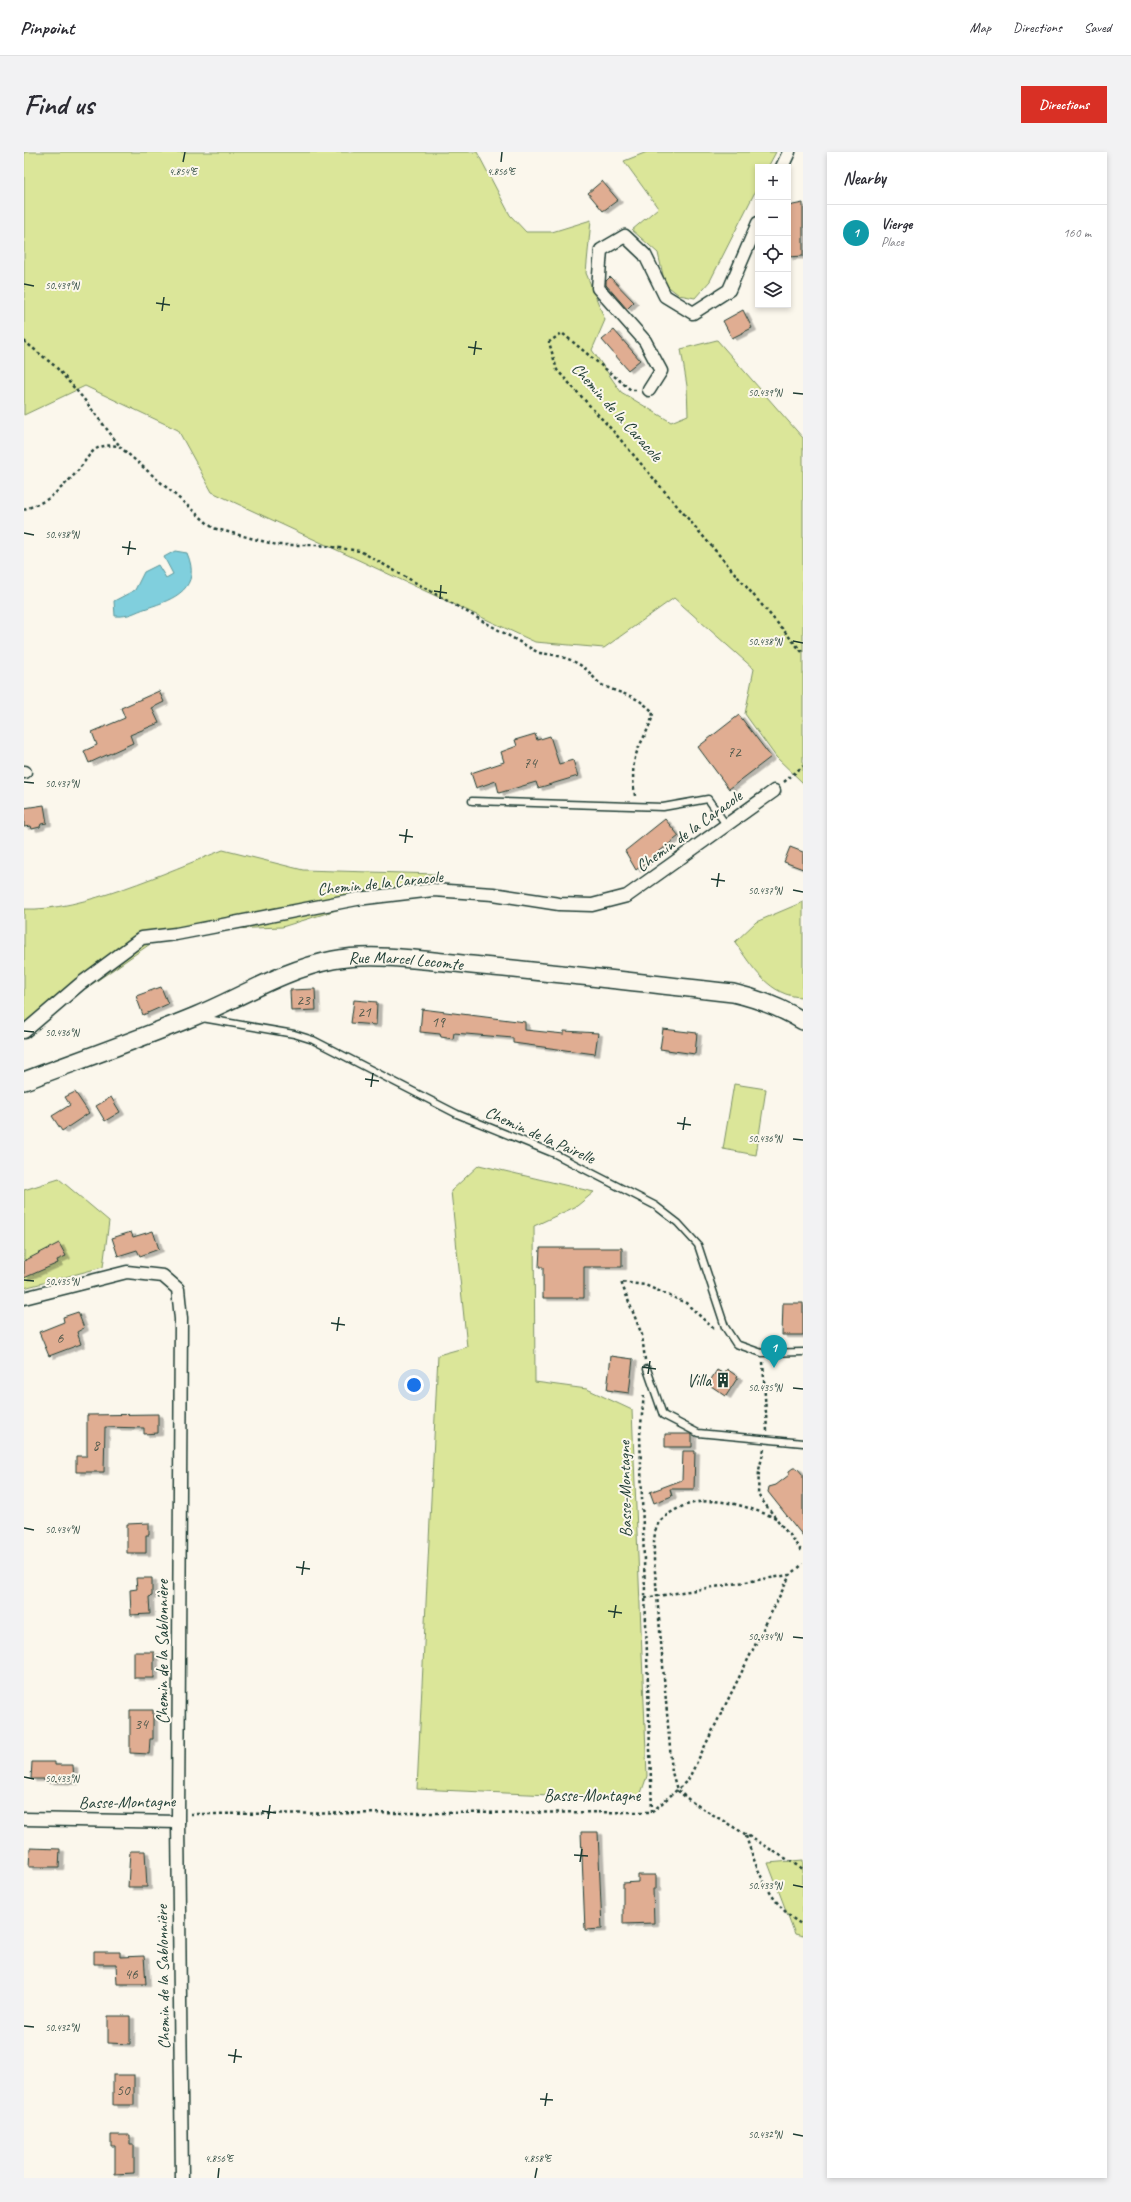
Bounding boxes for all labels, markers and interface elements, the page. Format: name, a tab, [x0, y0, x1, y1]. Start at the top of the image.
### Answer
text: Pinpoint	[20, 16, 74, 40]
text: Map	[970, 19, 991, 36]
text: Directions	[1013, 19, 1062, 36]
text: Saved	[1084, 19, 1111, 36]
button: Directions	[1021, 86, 1107, 123]
text: Find us	[24, 87, 94, 122]
map controls	[755, 164, 791, 308]
button: +	[755, 164, 791, 200]
text: 4.854°E	[169, 165, 199, 178]
text: 4.856°E	[487, 165, 517, 178]
text: Nearby	[843, 168, 886, 189]
button: −	[755, 200, 791, 236]
text: Vierge	[881, 215, 912, 234]
text: 1	[853, 225, 859, 241]
text: 160 m	[1063, 225, 1091, 241]
text: Place	[881, 234, 904, 250]
button: locate	[755, 236, 791, 272]
button: layers	[755, 272, 791, 308]
text: 50.439°N	[45, 279, 81, 292]
street label: Chemin de la Caracole	[567, 358, 668, 467]
text: 50.439°N	[748, 386, 784, 399]
text: 50.438°N	[45, 528, 81, 541]
text: 50.438°N	[748, 635, 784, 648]
house number: 72	[727, 743, 742, 762]
house number: 74	[523, 754, 538, 773]
text: 50.437°N	[45, 777, 81, 790]
street label: Chemin de la Caracole	[632, 785, 747, 876]
street label: Chemin de la Caracole	[316, 866, 445, 900]
text: 50.437°N	[748, 884, 784, 897]
street label: Rue Marcel Lecomte	[347, 946, 465, 975]
house number: 23	[296, 991, 311, 1010]
house number: 21	[357, 1003, 372, 1022]
house number: 19	[431, 1013, 446, 1032]
text: 50.436°N	[45, 1026, 81, 1039]
street label: Chemin de la Pairelle	[482, 1101, 599, 1169]
text: 50.436°N	[748, 1132, 784, 1145]
text: 50.435°N	[45, 1275, 81, 1288]
house number: 6	[57, 1329, 65, 1348]
pin: 1	[761, 1335, 787, 1368]
place label: Villa	[687, 1370, 712, 1391]
building icon: Villa	[714, 1371, 732, 1389]
your location	[404, 1375, 424, 1395]
text: 50.435°N	[748, 1381, 784, 1394]
house number: 8	[93, 1436, 101, 1455]
street label: Basse-Montagne	[614, 1439, 636, 1537]
text: 50.434°N	[45, 1523, 81, 1536]
street label: Chemin de la Sablonnière	[152, 1578, 173, 1724]
text: 50.434°N	[748, 1630, 784, 1643]
house number: 34	[134, 1715, 149, 1734]
text: 50.433°N	[45, 1772, 81, 1785]
street label: Basse-Montagne	[544, 1785, 642, 1806]
street label: Basse-Montagne	[79, 1791, 177, 1813]
text: 50.433°N	[748, 1879, 784, 1892]
street label: Chemin de la Sablonnière	[151, 1903, 175, 2049]
house number: 46	[124, 1965, 139, 1984]
text: 50.432°N	[45, 2021, 81, 2034]
house number: 50	[116, 2081, 131, 2100]
text: 50.432°N	[748, 2128, 784, 2141]
text: 4.856°E	[205, 2152, 235, 2165]
text: 4.858°E	[523, 2152, 553, 2165]

